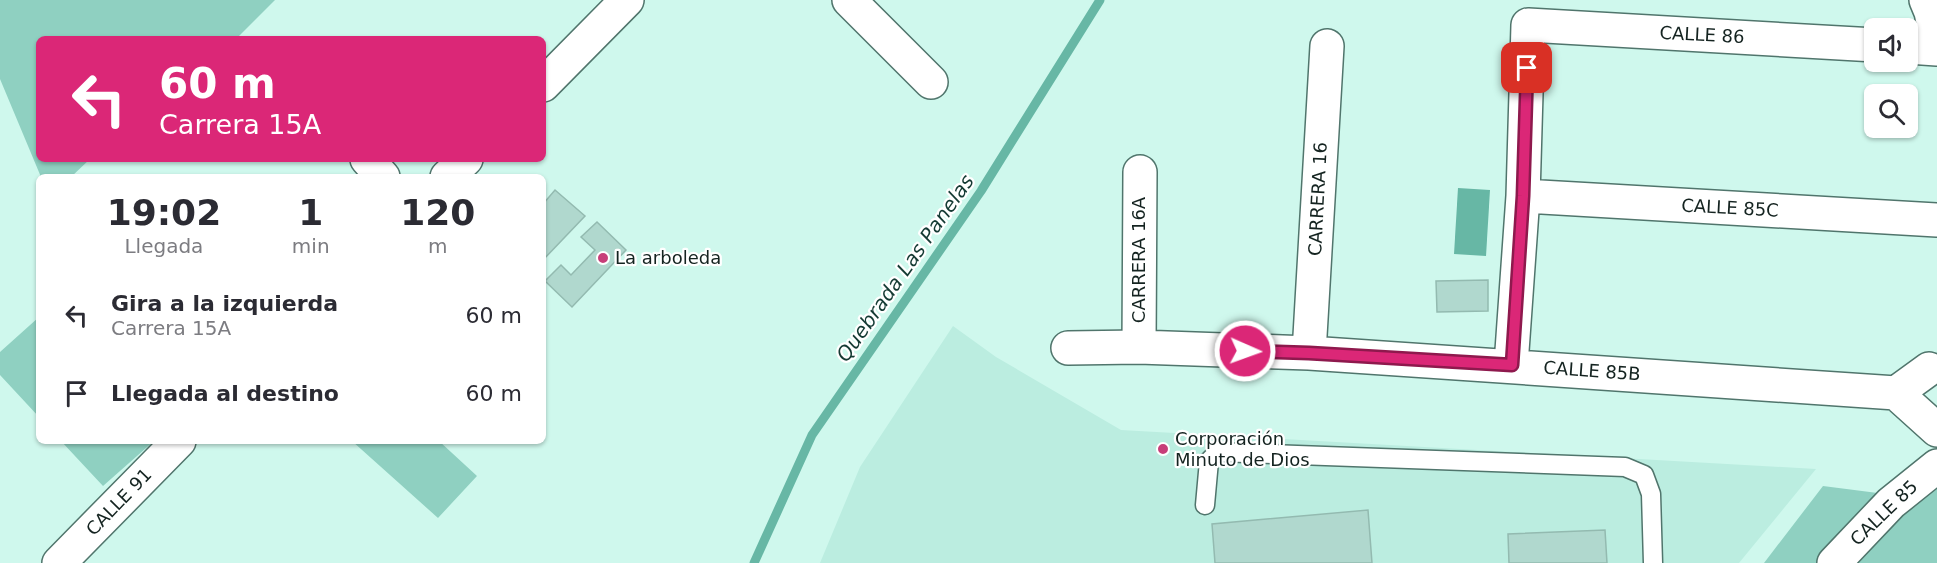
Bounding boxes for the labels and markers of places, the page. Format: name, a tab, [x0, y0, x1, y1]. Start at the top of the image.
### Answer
pin	[1501, 42, 1552, 93]
place label: La arboleda	[615, 247, 721, 268]
marker: La arboleda	[596, 251, 610, 265]
place label: Corporación Minuto de Dios	[1175, 428, 1310, 470]
marker: Corporación Minuto de Dios	[1156, 442, 1170, 456]

